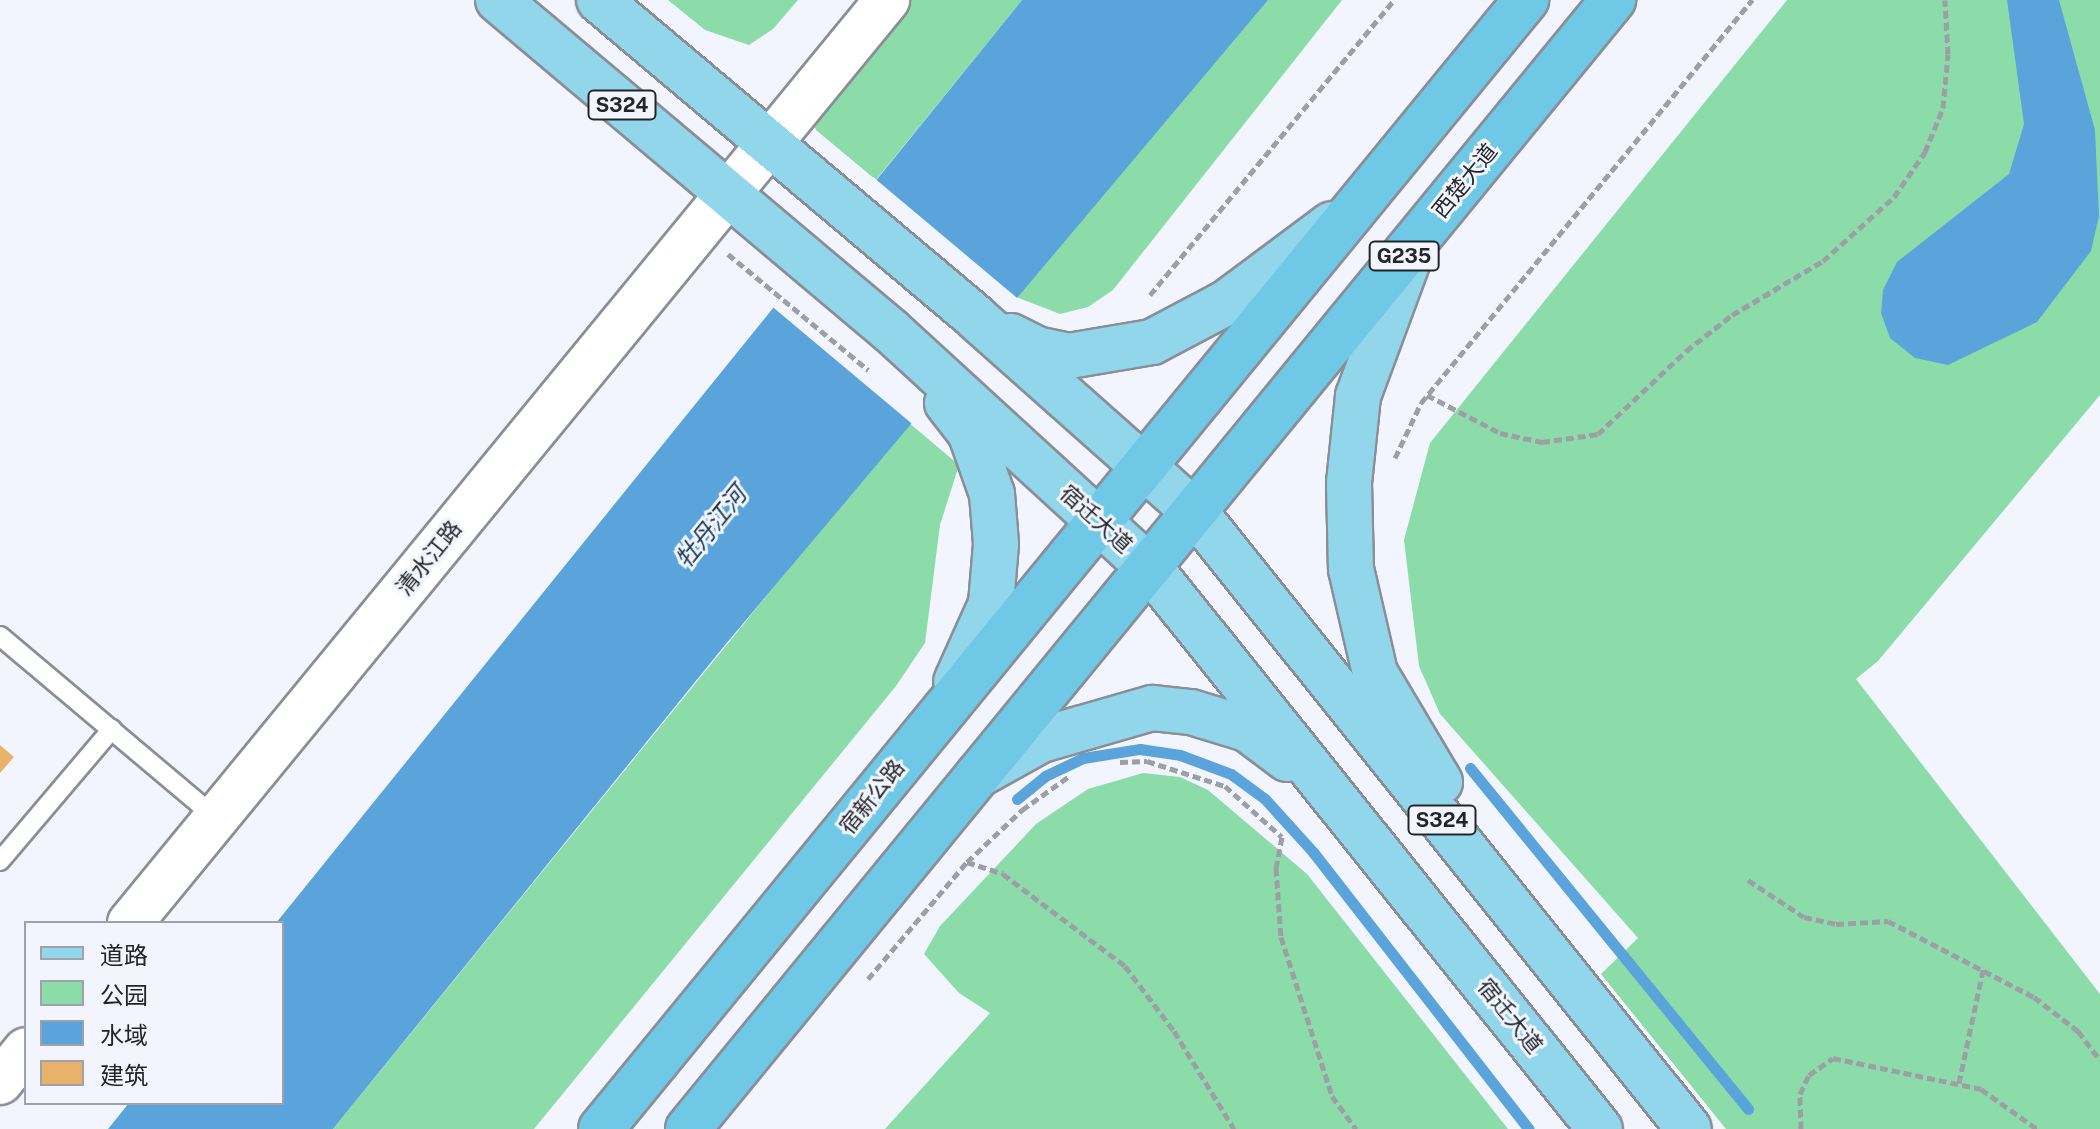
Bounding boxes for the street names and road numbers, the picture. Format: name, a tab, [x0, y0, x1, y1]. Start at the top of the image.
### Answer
road number: S324	[586, 89, 658, 121]
street label: 西楚大道	[1427, 138, 1503, 224]
road number: G235	[1368, 240, 1440, 272]
street label: 宿迁大道	[1054, 480, 1138, 558]
street label: 清水江路	[391, 515, 467, 601]
street label: 宿新公路	[834, 754, 910, 840]
road number: S324	[1406, 804, 1478, 836]
street label: 宿迁大道	[1472, 973, 1548, 1059]

